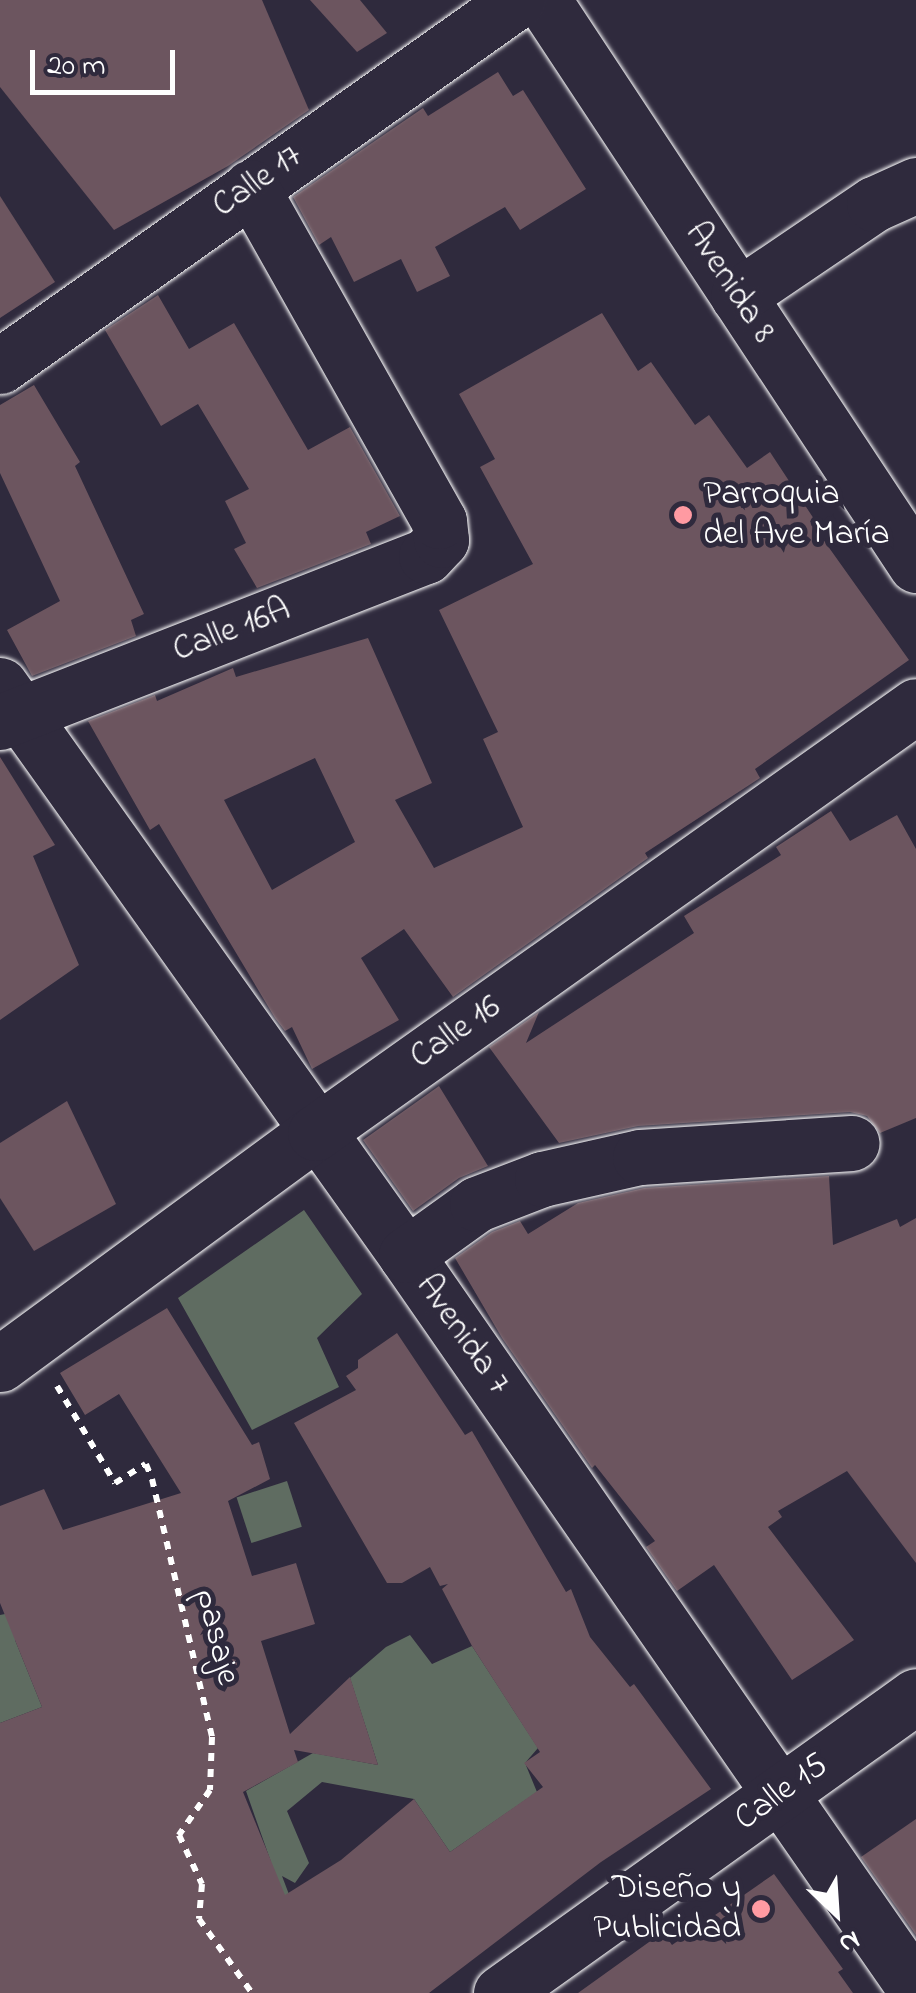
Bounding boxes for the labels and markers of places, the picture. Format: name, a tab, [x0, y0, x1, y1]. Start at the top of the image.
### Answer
place label: Parroquia del Ave María	[703, 474, 890, 556]
marker: Parroquia del Ave María	[672, 504, 694, 526]
place label: Diseño y Publicidad	[593, 1868, 741, 1950]
marker: Diseño y Publicidad	[750, 1898, 772, 1920]

